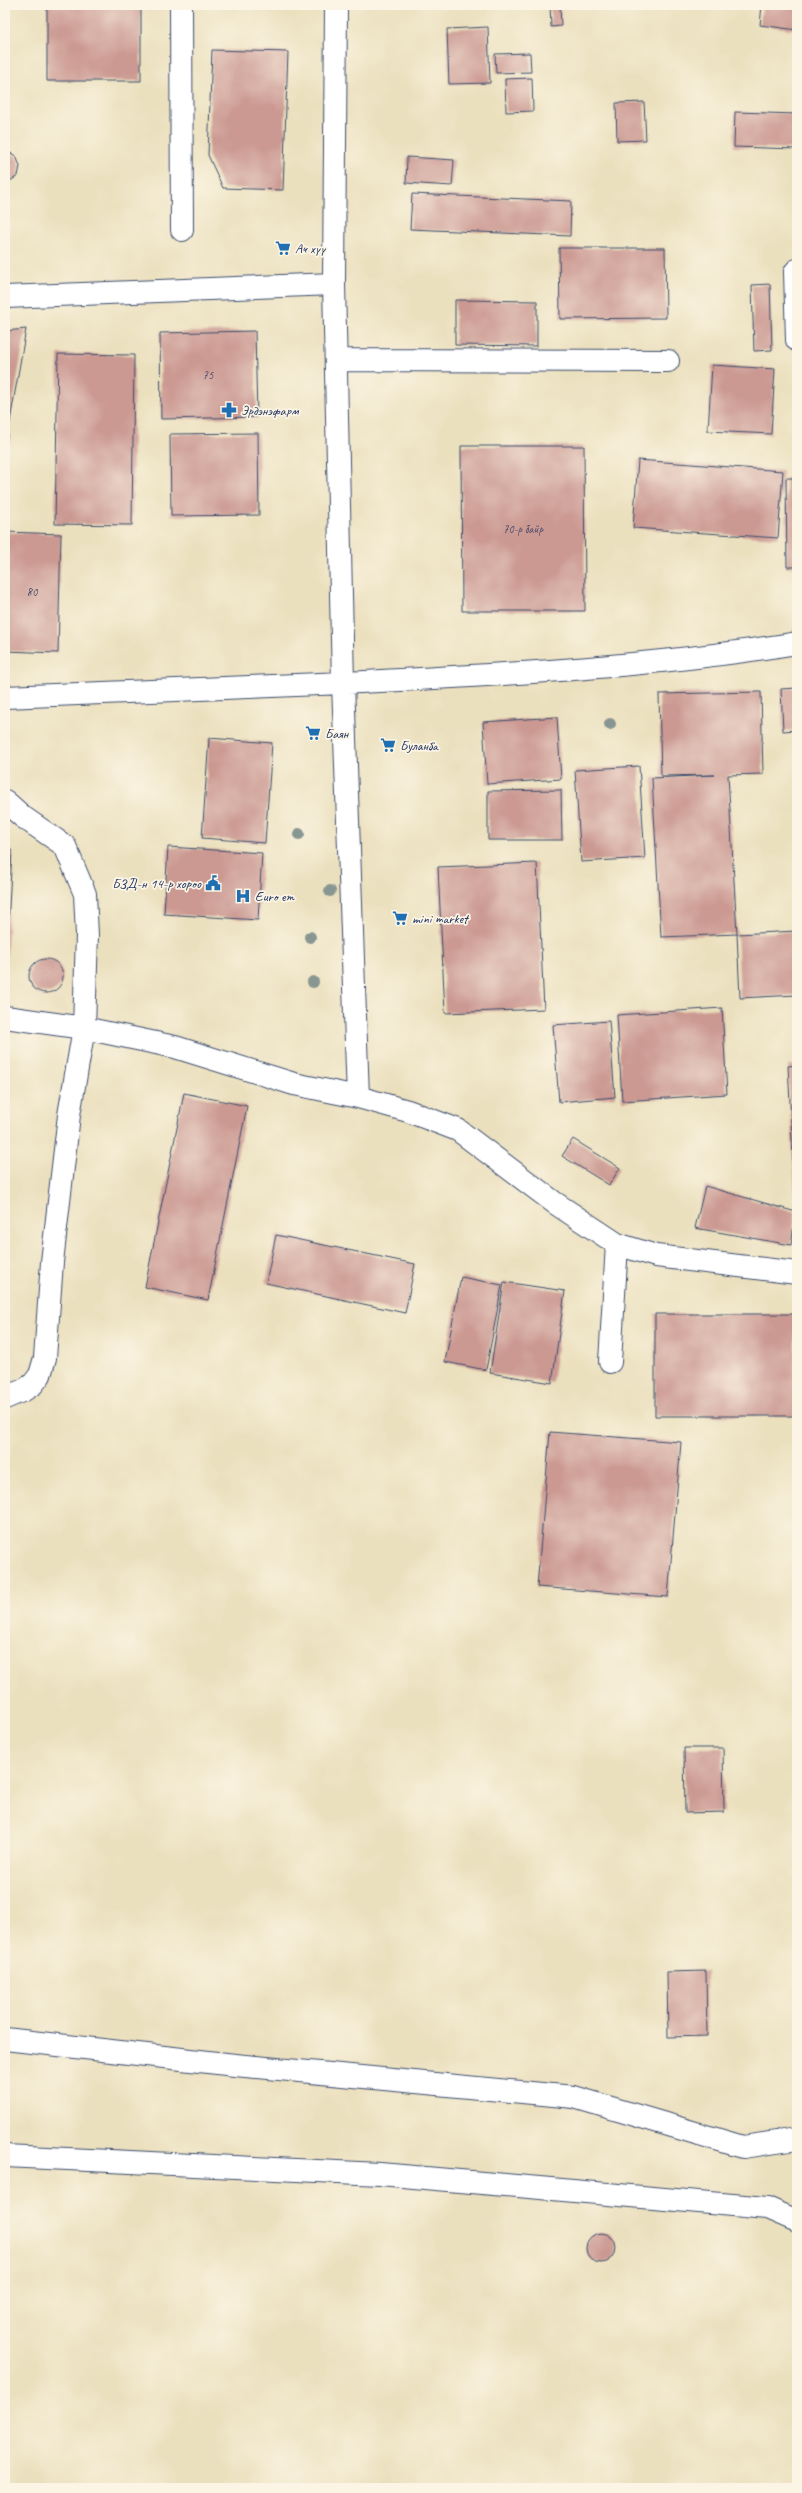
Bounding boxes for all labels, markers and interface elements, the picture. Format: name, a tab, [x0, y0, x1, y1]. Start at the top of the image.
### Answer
supermarket icon: Ач хүү	[274, 239, 292, 257]
place label: Ач хүү	[295, 240, 327, 257]
house number: 75	[203, 367, 214, 383]
pharmacy icon: Эрдэнэфарм	[220, 401, 238, 419]
place label: Эрдэнэфарм	[241, 402, 300, 419]
house number: 70-р байр	[503, 521, 544, 537]
house number: 80	[27, 584, 39, 600]
supermarket icon: Баян	[304, 724, 322, 742]
place label: Баян	[325, 725, 350, 742]
supermarket icon: Буланба	[379, 736, 397, 754]
place label: Буланба	[400, 737, 439, 754]
public building icon: БЗД-н 14-р хороо	[204, 874, 222, 892]
place label: БЗД-н 14-р хороо	[112, 875, 202, 892]
hospital icon: Euro em	[234, 887, 252, 905]
place label: Euro em	[255, 888, 296, 905]
supermarket icon: mini market	[391, 909, 409, 927]
place label: mini market	[412, 910, 470, 927]

